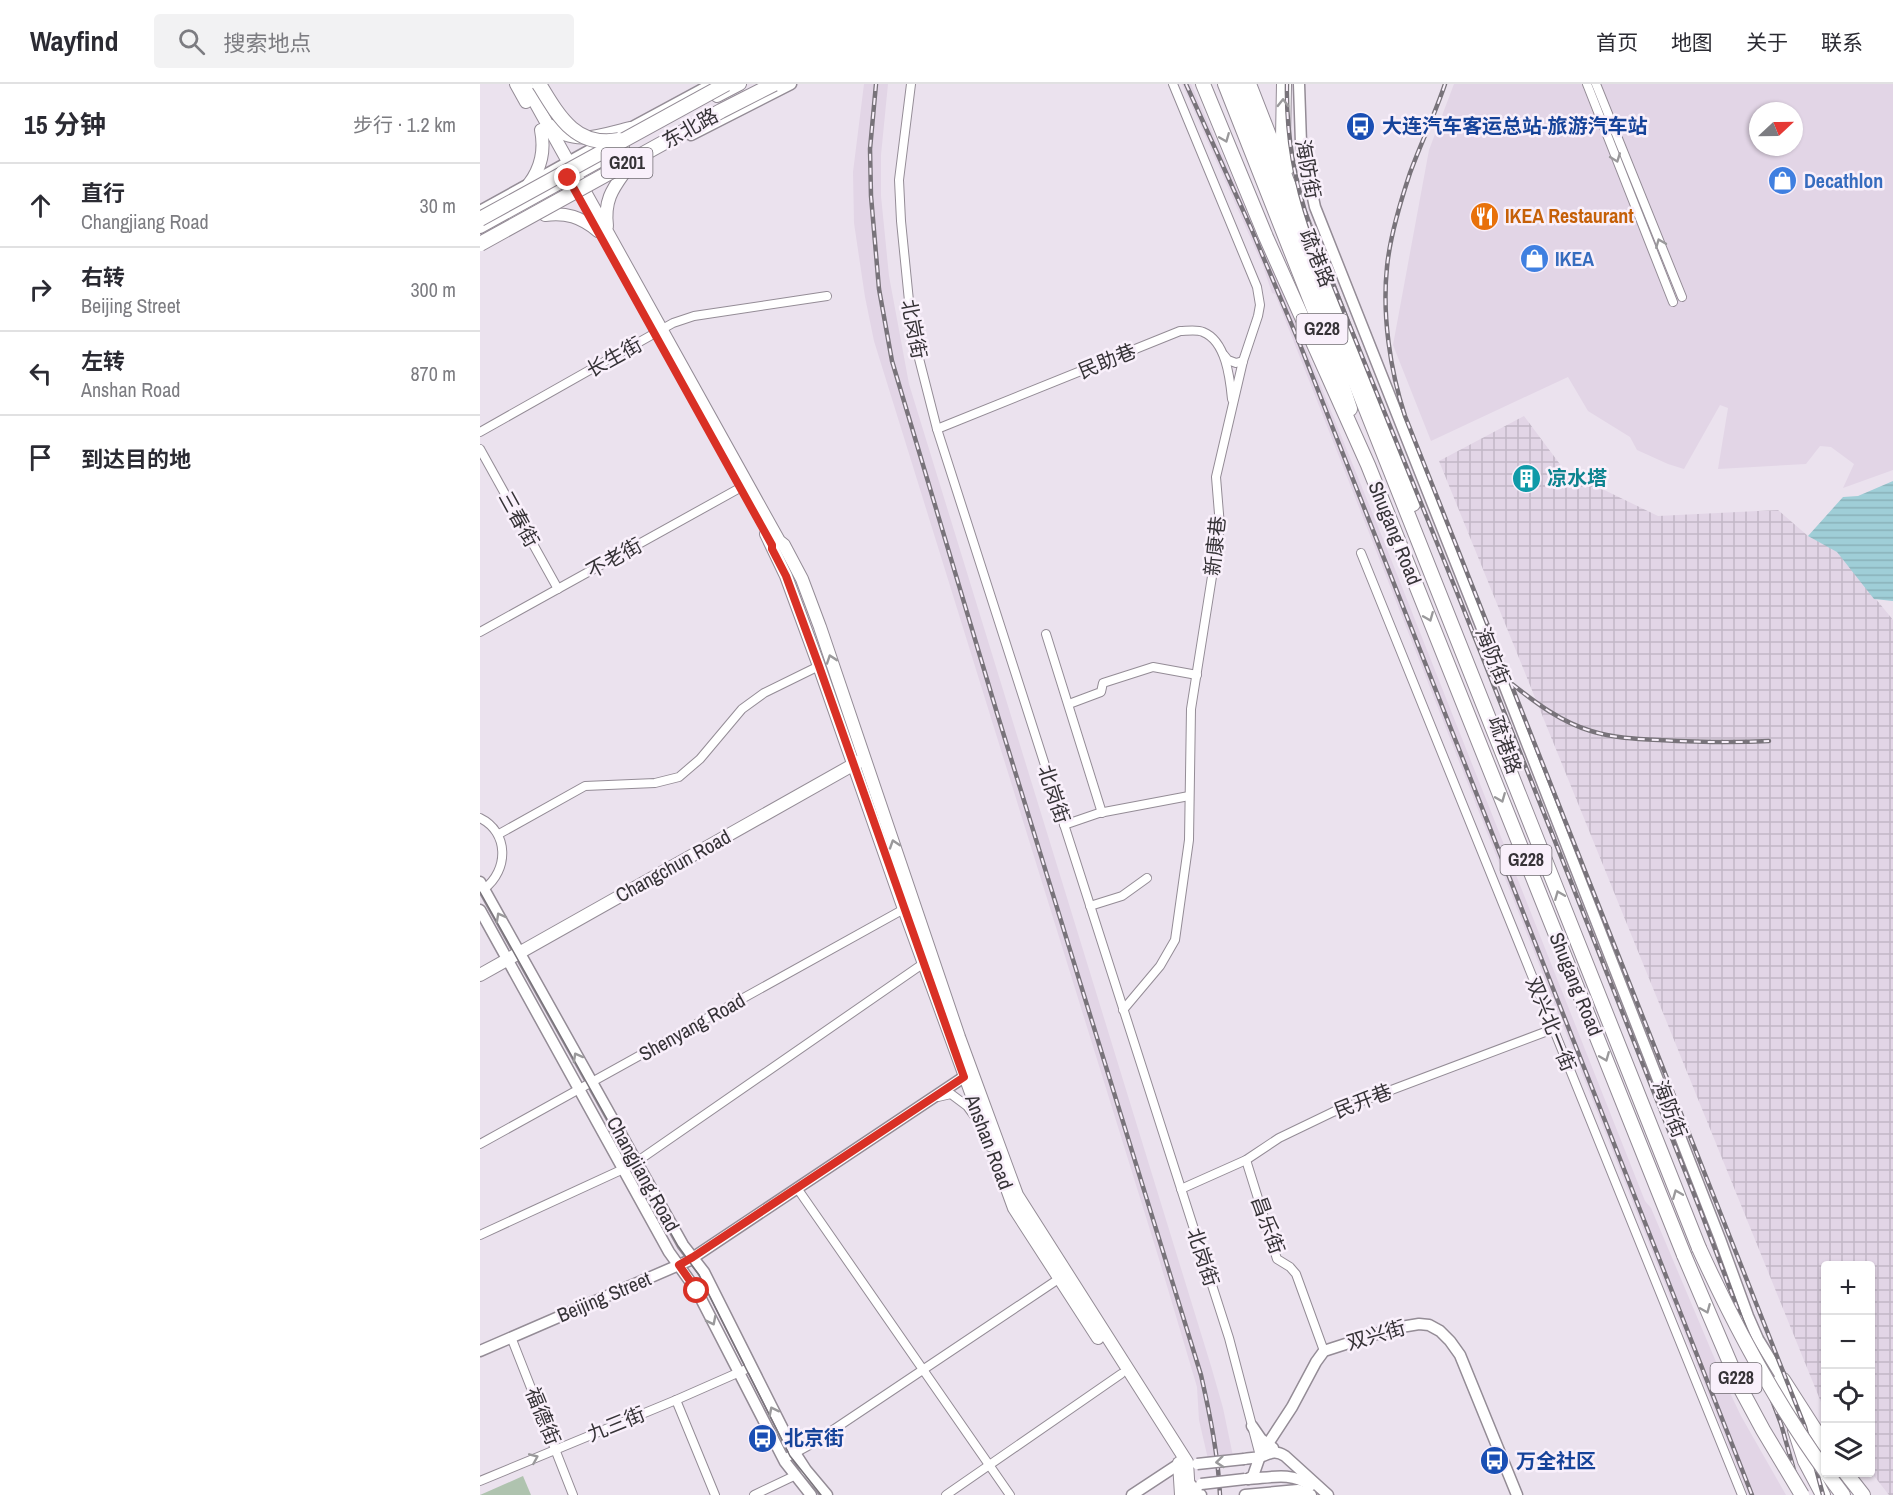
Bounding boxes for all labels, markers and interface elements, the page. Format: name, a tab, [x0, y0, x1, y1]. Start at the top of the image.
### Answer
search box	[154, 14, 574, 68]
text: Wayfind	[30, 22, 118, 60]
icon: search	[175, 25, 208, 58]
text: 搜索地点	[223, 28, 311, 58]
text: 首页	[1596, 28, 1638, 57]
text: 地图	[1671, 28, 1713, 57]
text: 关于	[1746, 28, 1788, 57]
text: 联系	[1821, 28, 1863, 57]
one-way arrow	[1277, 98, 1289, 107]
street label: 东北路	[657, 101, 723, 154]
north arrow	[1749, 102, 1803, 156]
text: 15 分钟	[24, 107, 106, 142]
bus stop icon: 大连汽车客运总站-旅游汽车站	[1345, 110, 1377, 142]
text: 步行 · 1.2 km	[353, 111, 456, 138]
place label: 大连汽车客运总站-旅游汽车站	[1382, 112, 1647, 139]
one-way arrow	[1218, 132, 1231, 143]
street label: 海防街	[1290, 137, 1327, 201]
road number: G201	[602, 148, 652, 178]
one-way arrow	[1609, 152, 1622, 163]
route end	[554, 164, 580, 190]
shop icon: Decathlon	[1767, 165, 1799, 197]
place label: Decathlon	[1804, 167, 1883, 194]
text: 直行	[81, 178, 125, 208]
icon: ahead	[24, 189, 57, 222]
text: 30 m	[420, 192, 456, 219]
restaurant icon: IKEA Restaurant	[1468, 200, 1500, 232]
place label: IKEA Restaurant	[1505, 202, 1634, 229]
text: Changjiang Road	[81, 208, 209, 235]
street label: 疏港路	[1294, 225, 1341, 291]
one-way arrow	[1655, 238, 1667, 249]
shop icon: IKEA	[1518, 243, 1550, 275]
place label: IKEA	[1555, 245, 1594, 272]
text: 右转	[81, 262, 125, 292]
icon: right	[24, 273, 57, 306]
text: 300 m	[410, 276, 456, 303]
text: Beijing Street	[81, 292, 180, 319]
street label: 北岗街	[896, 297, 933, 361]
road number: G228	[1296, 314, 1348, 344]
street label: 长生街	[581, 330, 647, 383]
street label: 民助巷	[1074, 337, 1140, 384]
text: 左转	[81, 346, 125, 376]
icon: left	[24, 357, 57, 390]
text: 870 m	[410, 360, 456, 387]
text: Anshan Road	[81, 376, 180, 403]
icon: arrive	[24, 441, 57, 474]
text: 到达目的地	[81, 444, 191, 474]
building icon: 凉水塔	[1510, 462, 1542, 494]
place label: 凉水塔	[1547, 464, 1607, 491]
street label: Shugang Road	[1362, 477, 1428, 589]
street label: 三春街	[493, 486, 546, 552]
street label: 新康巷	[1198, 515, 1231, 577]
street label: 不老街	[581, 531, 647, 584]
one-way arrow	[1422, 610, 1434, 621]
street label: 海防街	[1470, 623, 1517, 689]
one-way arrow	[826, 655, 839, 665]
street label: 疏港路	[1483, 712, 1528, 778]
street label: 北岗街	[1032, 761, 1077, 827]
one-way arrow	[1494, 791, 1506, 802]
street label: Changchun Road	[610, 823, 735, 908]
one-way arrow	[889, 839, 902, 850]
road number: G228	[1500, 845, 1552, 875]
one-way arrow	[1554, 891, 1566, 902]
one-way arrow	[496, 913, 507, 923]
street label: Shugang Road	[1543, 928, 1609, 1040]
street label: 双兴北一街	[1520, 972, 1583, 1075]
street label: Shenyang Road	[634, 986, 750, 1067]
one-way arrow	[1597, 1051, 1610, 1061]
one-way arrow	[573, 1053, 585, 1063]
street label: 海防街	[1647, 1076, 1694, 1142]
street label: 民开巷	[1330, 1077, 1396, 1124]
street label: Anshan Road	[959, 1090, 1020, 1193]
street label: Changjiang Road	[601, 1111, 686, 1236]
one-way arrow	[1672, 1189, 1685, 1199]
street label: 昌乐街	[1246, 1192, 1291, 1258]
street label: 北岗街	[1181, 1224, 1226, 1290]
map controls	[1821, 1261, 1875, 1477]
button: +	[1821, 1261, 1875, 1315]
street label: Beijing Street	[553, 1265, 655, 1328]
route start	[683, 1277, 709, 1303]
one-way arrow	[1699, 1302, 1711, 1313]
street label: 双兴街	[1343, 1313, 1408, 1356]
one-way arrow	[705, 1314, 716, 1325]
button: −	[1821, 1315, 1875, 1369]
road number: G228	[1710, 1363, 1762, 1393]
button: locate	[1821, 1369, 1875, 1423]
street label: 福德街	[520, 1383, 567, 1449]
street label: 九三街	[583, 1400, 649, 1447]
one-way arrow	[769, 1406, 781, 1417]
bus stop icon: 北京街	[747, 1422, 779, 1454]
button: layers	[1821, 1423, 1875, 1477]
place label: 北京街	[784, 1424, 844, 1451]
bus stop icon: 万全社区	[1479, 1445, 1511, 1477]
place label: 万全社区	[1516, 1447, 1596, 1474]
one-way arrow	[527, 1453, 538, 1465]
one-way arrow	[1216, 1455, 1225, 1468]

